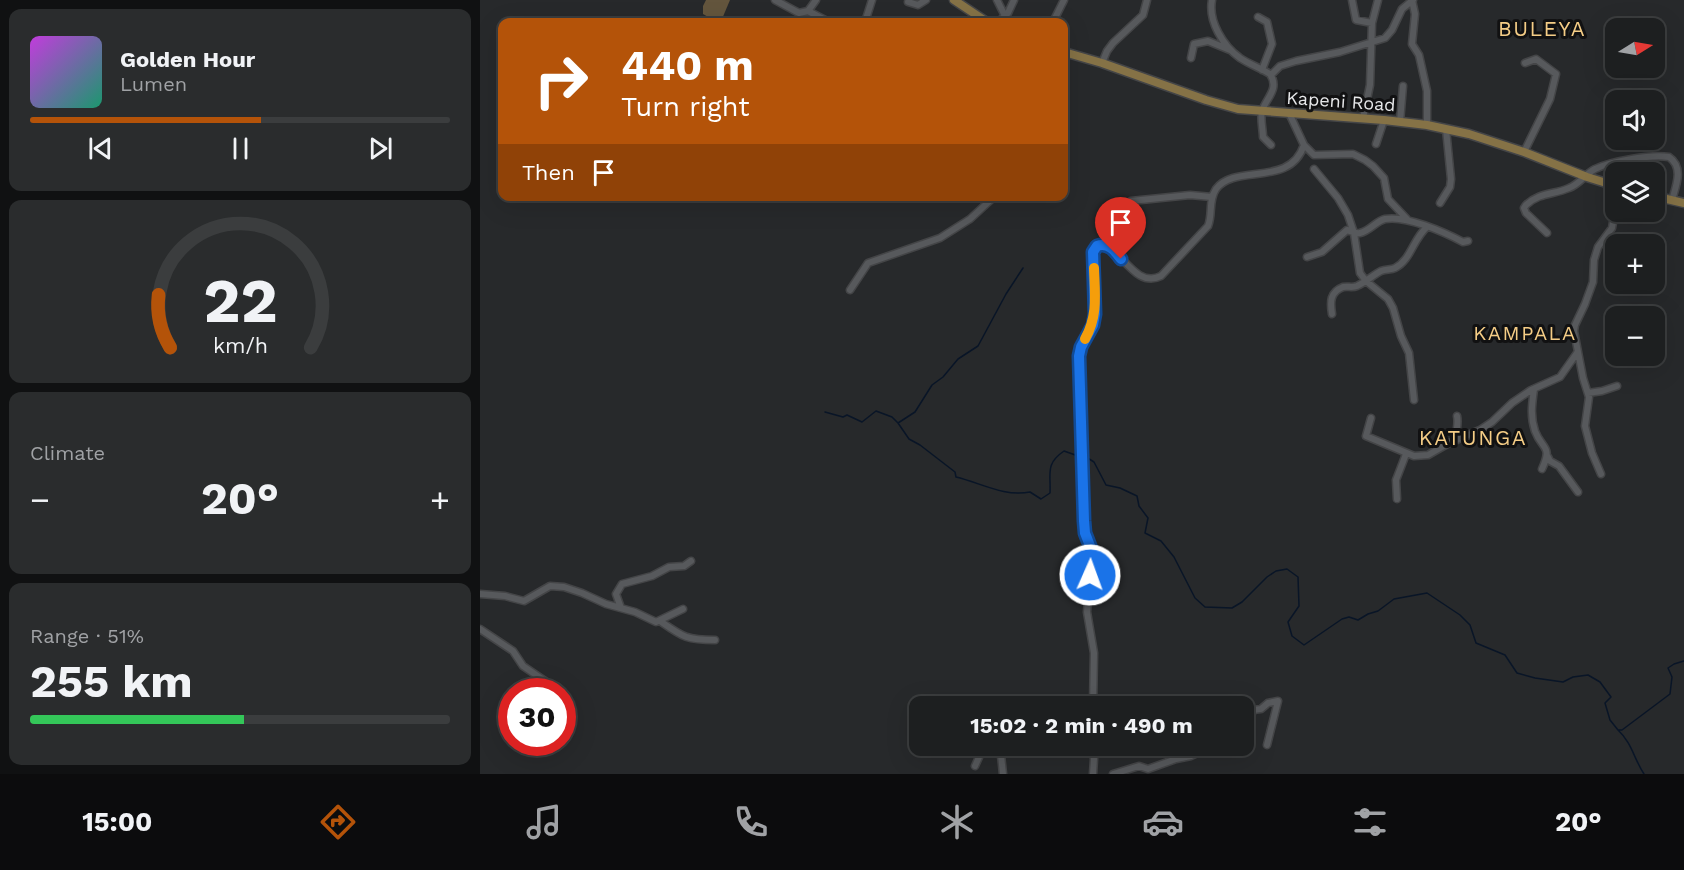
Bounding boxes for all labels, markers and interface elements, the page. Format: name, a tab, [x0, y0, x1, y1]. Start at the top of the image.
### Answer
district label: BULEYA	[1498, 16, 1586, 41]
north arrow	[1605, 18, 1665, 78]
map controls	[1605, 18, 1665, 366]
text: 440 m	[621, 41, 754, 90]
icon: right	[522, 42, 600, 120]
text: Golden Hour	[120, 47, 255, 72]
text: Lumen	[120, 72, 187, 96]
street label: Kapeni Road	[1286, 87, 1396, 115]
button: sound	[1605, 90, 1665, 150]
text: Turn right	[621, 91, 750, 123]
icon: previous	[84, 132, 117, 165]
icon: pause	[224, 132, 257, 165]
icon: next	[364, 132, 397, 165]
icon: arrive	[587, 156, 620, 189]
text: Then	[522, 160, 575, 185]
button: layers	[1605, 162, 1665, 222]
pin	[1095, 197, 1146, 259]
icon: arrive	[1104, 206, 1137, 239]
button: +	[1605, 234, 1665, 294]
text: 22	[203, 265, 277, 338]
button: −	[1605, 306, 1665, 366]
district label: KAMPALA	[1473, 321, 1577, 345]
text: km/h	[212, 334, 268, 359]
district label: KATUNGA	[1419, 425, 1527, 450]
text: Climate	[30, 441, 105, 465]
text: 20°	[201, 472, 279, 525]
text: −	[30, 480, 50, 519]
text: +	[430, 480, 450, 519]
position arrow	[1058, 543, 1122, 607]
text: Range · 51%	[30, 624, 144, 648]
text: 255 km	[30, 655, 193, 708]
speed limit sign: 30	[498, 678, 576, 756]
text: 15:02 · 2 min · 490 m	[970, 713, 1193, 738]
icon: directions	[317, 801, 359, 843]
icon: music	[523, 801, 565, 843]
icon: phone	[730, 801, 772, 843]
icon: climate	[936, 801, 978, 843]
icon: car	[1142, 801, 1184, 843]
icon: filters	[1349, 801, 1391, 843]
text: 15:00	[82, 806, 152, 838]
text: 20°	[1555, 806, 1602, 838]

